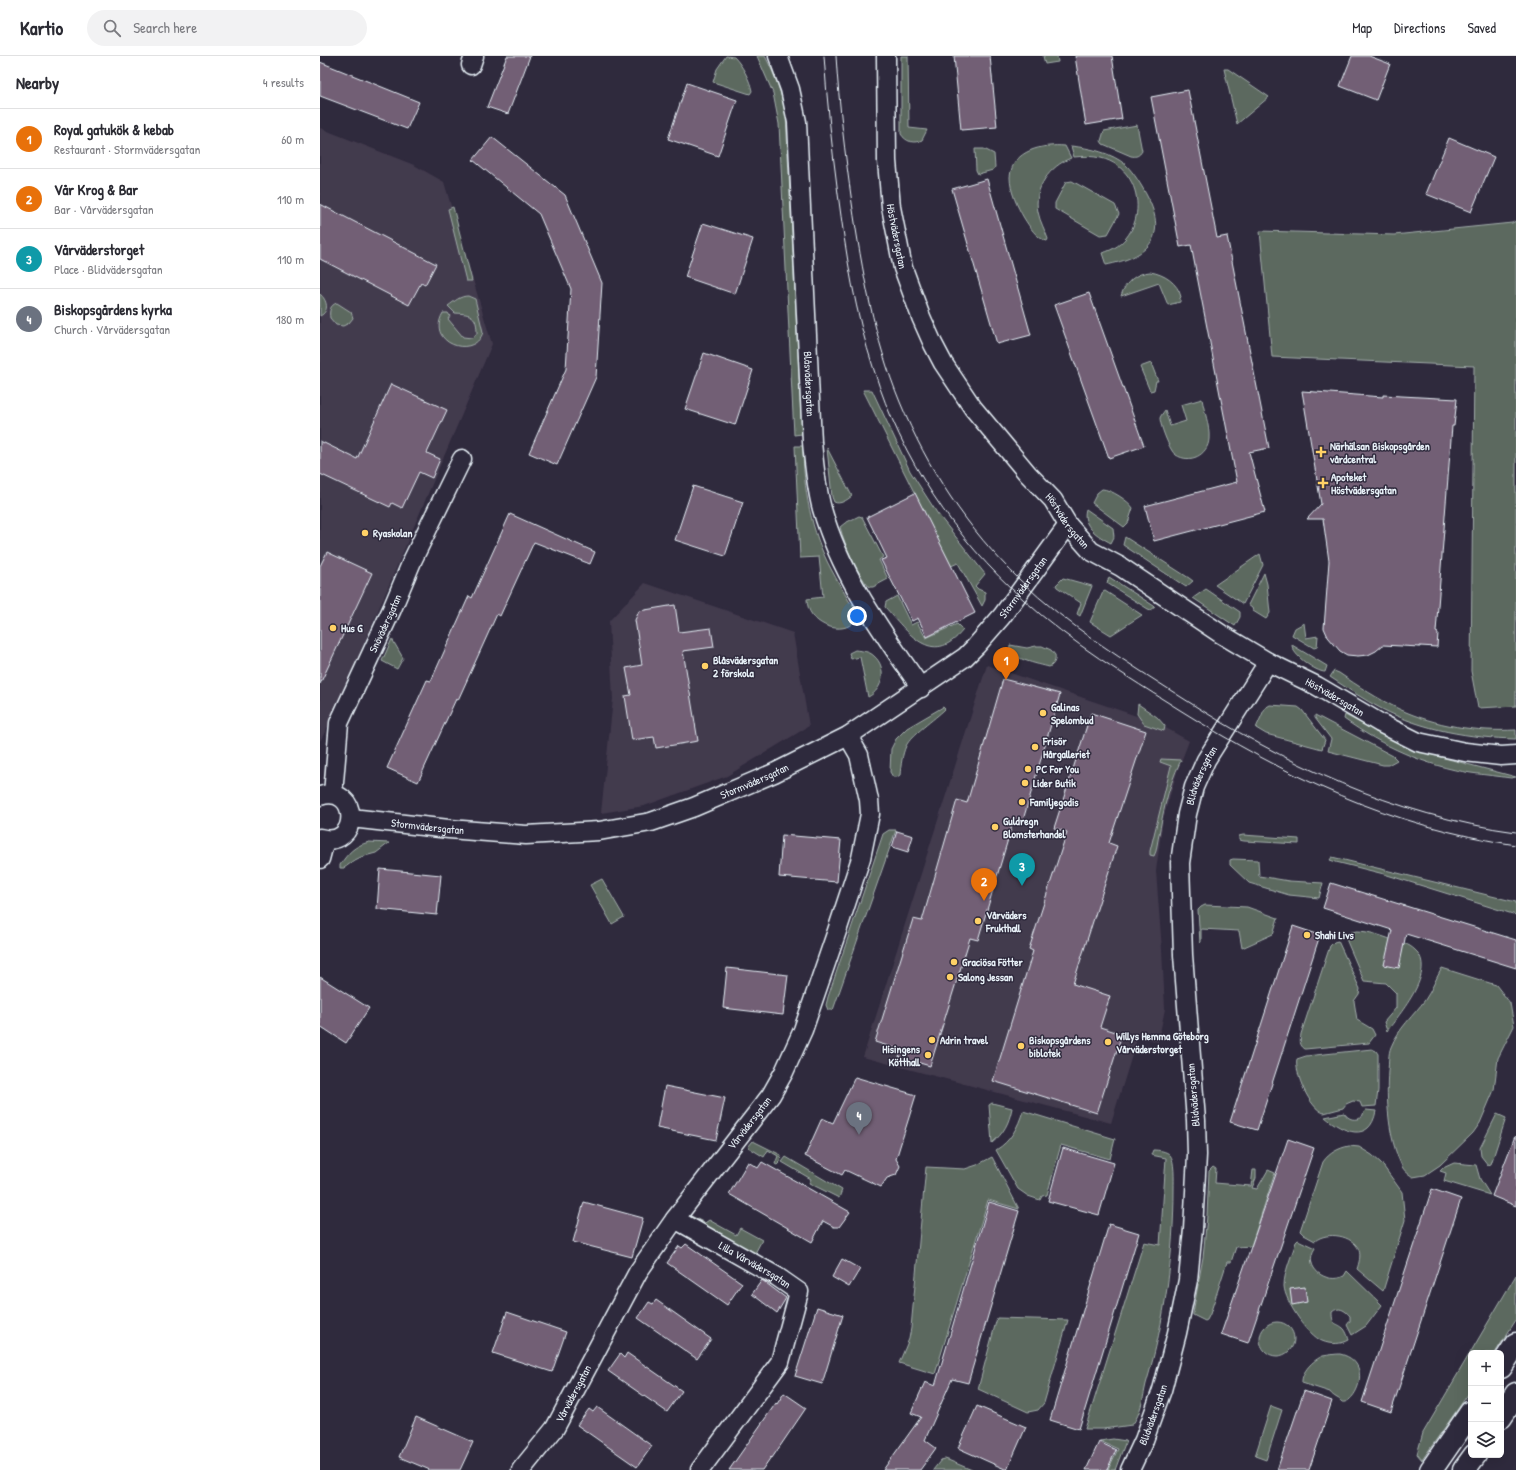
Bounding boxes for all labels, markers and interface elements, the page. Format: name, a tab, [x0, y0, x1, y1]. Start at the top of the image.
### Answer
search box	[87, 10, 367, 46]
text: Kartio	[20, 15, 63, 41]
icon: search	[101, 17, 123, 39]
text: Search here	[133, 17, 197, 38]
text: Map	[1352, 18, 1372, 37]
text: Directions	[1394, 18, 1445, 37]
text: Saved	[1467, 18, 1496, 37]
text: Nearby	[16, 71, 59, 94]
text: 4 results	[263, 73, 304, 91]
text: Royal gatukök & kebab	[54, 119, 174, 140]
text: 1	[27, 130, 31, 148]
text: 60 m	[281, 130, 304, 148]
text: Restaurant · Stormvädersgatan	[54, 140, 200, 158]
text: Vår Krog & Bar	[54, 179, 138, 200]
text: 2	[26, 190, 32, 208]
text: 110 m	[277, 190, 304, 208]
text: Bar · Vårvädersgatan	[54, 200, 154, 218]
street label: Höstvädersgatan	[884, 203, 910, 270]
text: Vårväderstorget	[54, 239, 144, 260]
text: 3	[26, 250, 32, 268]
text: 110 m	[277, 250, 304, 268]
text: Place · Blidvädersgatan	[54, 260, 163, 278]
text: Biskopsgårdens kyrka	[54, 299, 172, 320]
text: 4	[27, 310, 31, 328]
text: 180 m	[276, 310, 304, 328]
text: Church · Vårvädersgatan	[54, 320, 170, 338]
street label: Blåsvädersgatan	[801, 351, 818, 417]
place label: Närhälsan Biskopsgården vårdcentral	[1329, 439, 1430, 466]
marker: Närhälsan Biskopsgården vårdcentral	[1315, 446, 1327, 458]
place label: Apoteket Höstvädersgatan	[1331, 470, 1397, 498]
marker: Apoteket Höstvädersgatan	[1318, 478, 1328, 488]
street label: Höstvädersgatan	[1043, 490, 1093, 551]
place label: Ryaskolan	[373, 526, 412, 541]
marker: Ryaskolan	[360, 528, 370, 538]
street label: Stormvädersgatan	[996, 553, 1050, 621]
street label: Snövädersgatan	[366, 592, 404, 655]
your location	[847, 606, 867, 626]
place label: Hus G	[341, 621, 363, 635]
marker: Hus G	[328, 623, 338, 633]
pin: 1	[993, 647, 1019, 680]
place label: Blåsvädersgatan 2 förskola	[713, 653, 778, 680]
marker: Blåsvädersgatan 2 förskola	[700, 661, 710, 671]
street label: Höstvädersgatan	[1303, 674, 1367, 719]
place label: Galinas Spelombud	[1051, 700, 1094, 728]
marker: Galinas Spelombud	[1038, 708, 1048, 718]
place label: Frisör Hårgalleriet	[1042, 734, 1091, 762]
marker: Frisör Hårgalleriet	[1030, 742, 1040, 752]
street label: Blidvädersgatan	[1183, 743, 1220, 807]
street label: Stormvädersgatan	[718, 760, 791, 802]
place label: PC For You	[1036, 762, 1079, 776]
marker: PC For You	[1023, 764, 1033, 774]
place label: Lider Butik	[1033, 776, 1076, 790]
marker: Lider Butik	[1020, 778, 1030, 788]
place label: Familjegodis	[1029, 795, 1079, 810]
marker: Familjegodis	[1017, 797, 1027, 807]
place label: Guldregn Blomsterhandel	[1003, 814, 1067, 841]
street label: Stormvädersgatan	[390, 816, 465, 837]
marker: Guldregn Blomsterhandel	[990, 822, 1000, 832]
pin: 3	[1009, 853, 1035, 886]
pin: 2	[971, 868, 997, 901]
place label: Vårväders Frukthall	[985, 908, 1027, 935]
marker: Vårväders Frukthall	[973, 916, 983, 926]
place label: Shahi Livs	[1315, 928, 1355, 942]
marker: Shahi Livs	[1302, 930, 1312, 940]
place label: Graciösa Fötter	[962, 955, 1024, 969]
marker: Graciösa Fötter	[949, 957, 959, 967]
place label: Salong Jessan	[958, 970, 1013, 985]
marker: Salong Jessan	[945, 972, 955, 982]
place label: Willys Hemma Göteborg Vårväderstorget	[1116, 1029, 1209, 1057]
place label: Adrin travel	[940, 1033, 989, 1047]
place label: Biskopsgårdens biblotek	[1029, 1033, 1091, 1060]
marker: Adrin travel	[927, 1035, 937, 1045]
marker: Willys Hemma Göteborg Vårväderstorget	[1103, 1037, 1113, 1047]
marker: Biskopsgårdens biblotek	[1016, 1041, 1026, 1051]
place label: Hisingens Kötthall	[882, 1042, 921, 1069]
marker: Hisingens Kötthall	[923, 1050, 933, 1060]
street label: Blidvädersgatan	[1183, 1063, 1203, 1127]
street label: Vårvädersgatan	[725, 1094, 774, 1152]
pin: 4	[846, 1102, 872, 1135]
street label: Lilla Vårvädersgatan	[716, 1238, 794, 1291]
map controls	[1468, 1350, 1504, 1458]
button: +	[1468, 1350, 1504, 1386]
street label: Vårvädersgatan	[552, 1363, 594, 1425]
street label: Blidvädersgatan	[1136, 1383, 1170, 1447]
button: −	[1468, 1386, 1504, 1422]
button: layers	[1468, 1422, 1504, 1458]

